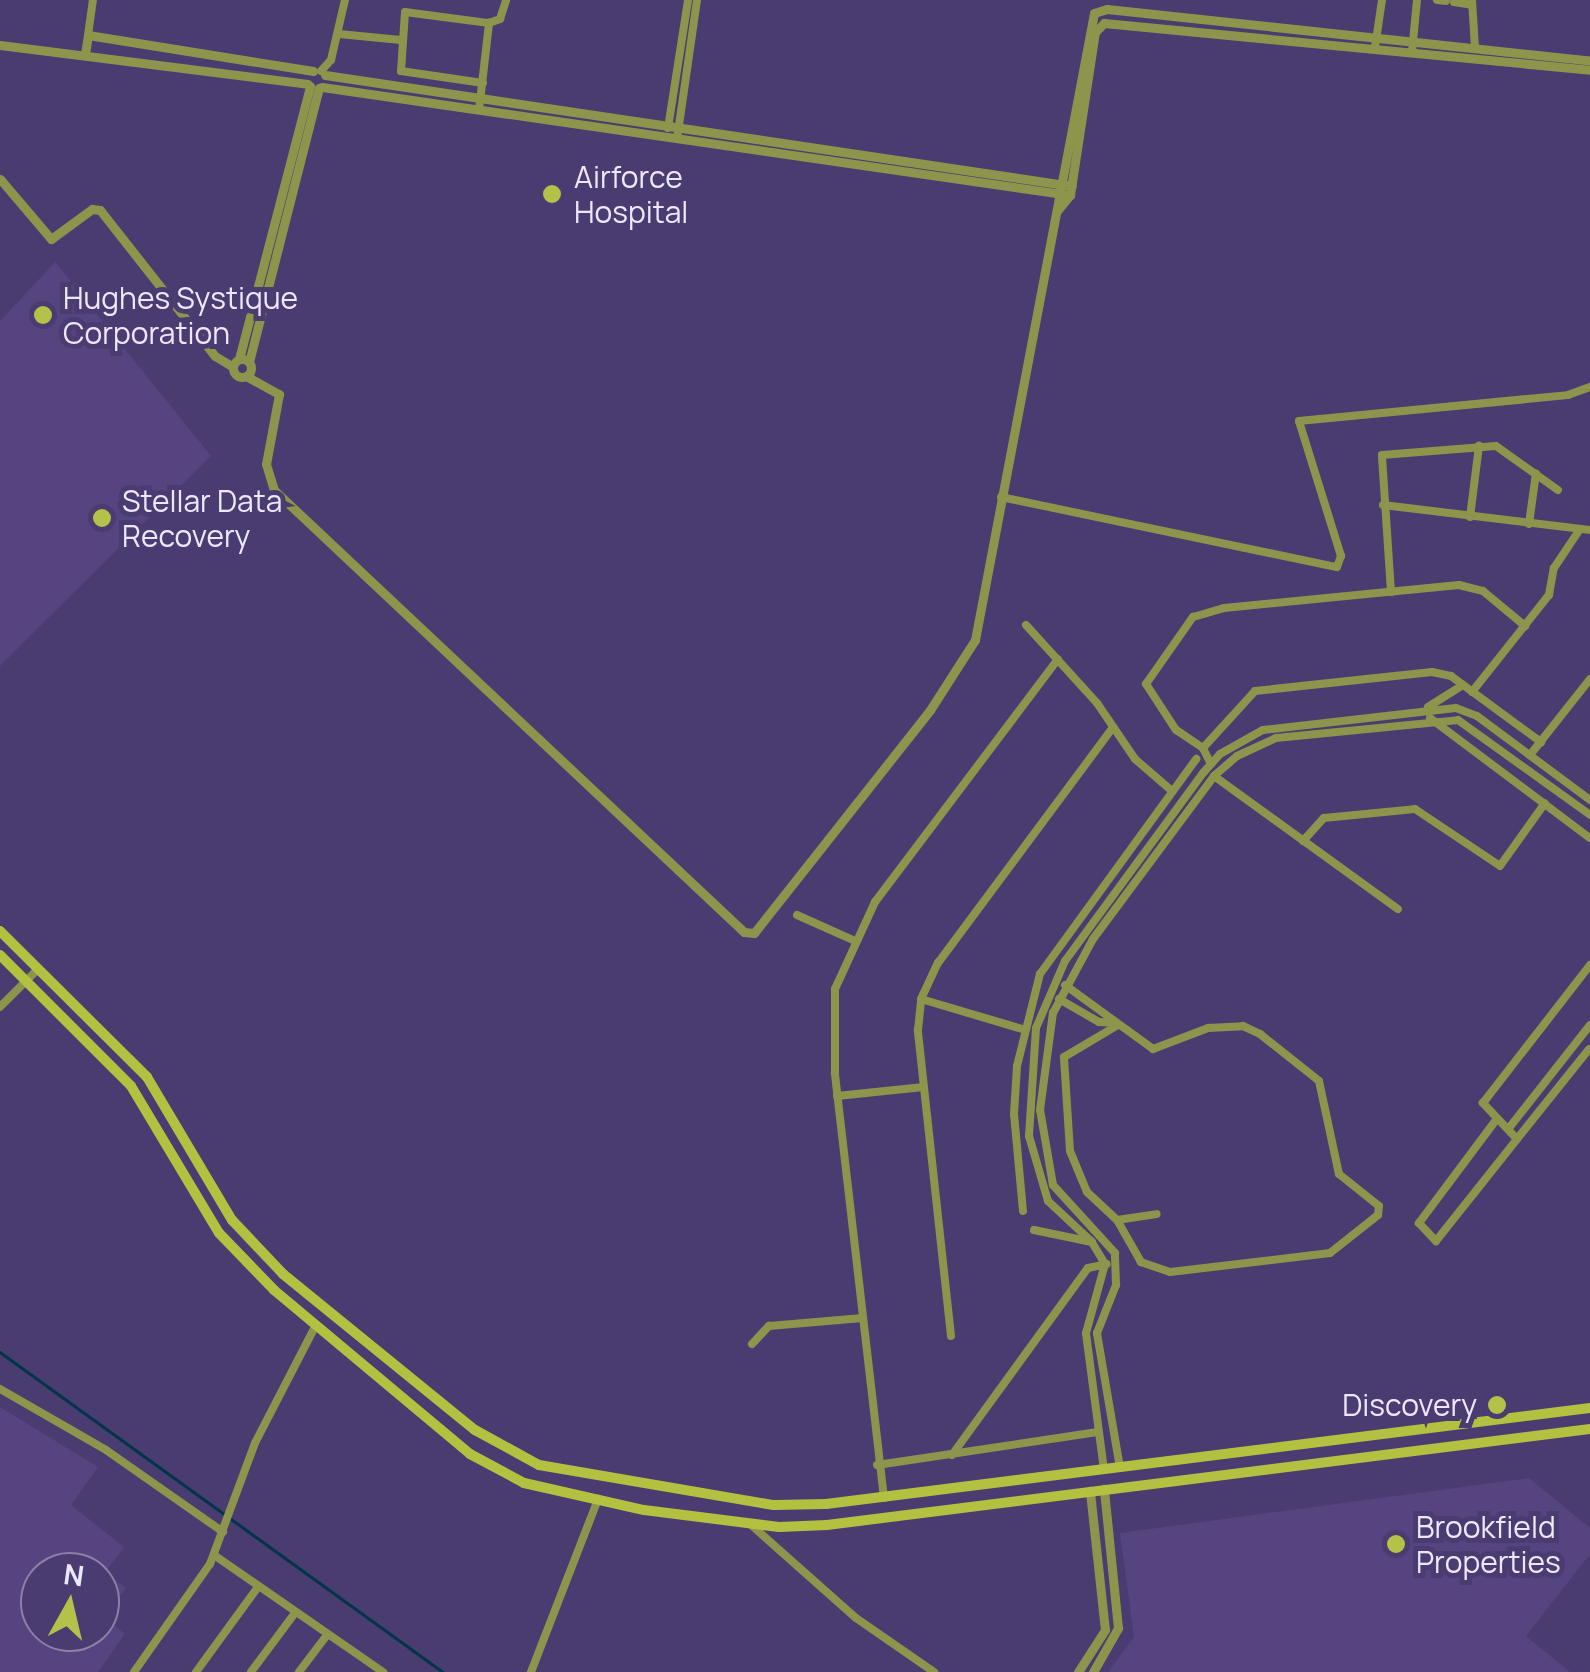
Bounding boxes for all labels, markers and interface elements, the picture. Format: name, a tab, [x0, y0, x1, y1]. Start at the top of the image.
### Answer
place label: Airforce Hospital	[574, 159, 688, 230]
marker: Airforce Hospital	[539, 181, 565, 207]
place label: Hughes Systique Corporation	[63, 280, 298, 350]
marker: Hughes Systique Corporation	[32, 304, 54, 326]
place label: Stellar Data Recovery	[122, 483, 282, 554]
marker: Stellar Data Recovery	[91, 507, 113, 529]
place label: Discovery	[1342, 1387, 1477, 1423]
marker: Discovery	[1486, 1394, 1508, 1416]
place label: Brookfield Properties	[1416, 1509, 1561, 1580]
marker: Brookfield Properties	[1385, 1533, 1407, 1555]
north arrow	[20, 1552, 120, 1652]
text: N	[61, 1554, 86, 1594]

